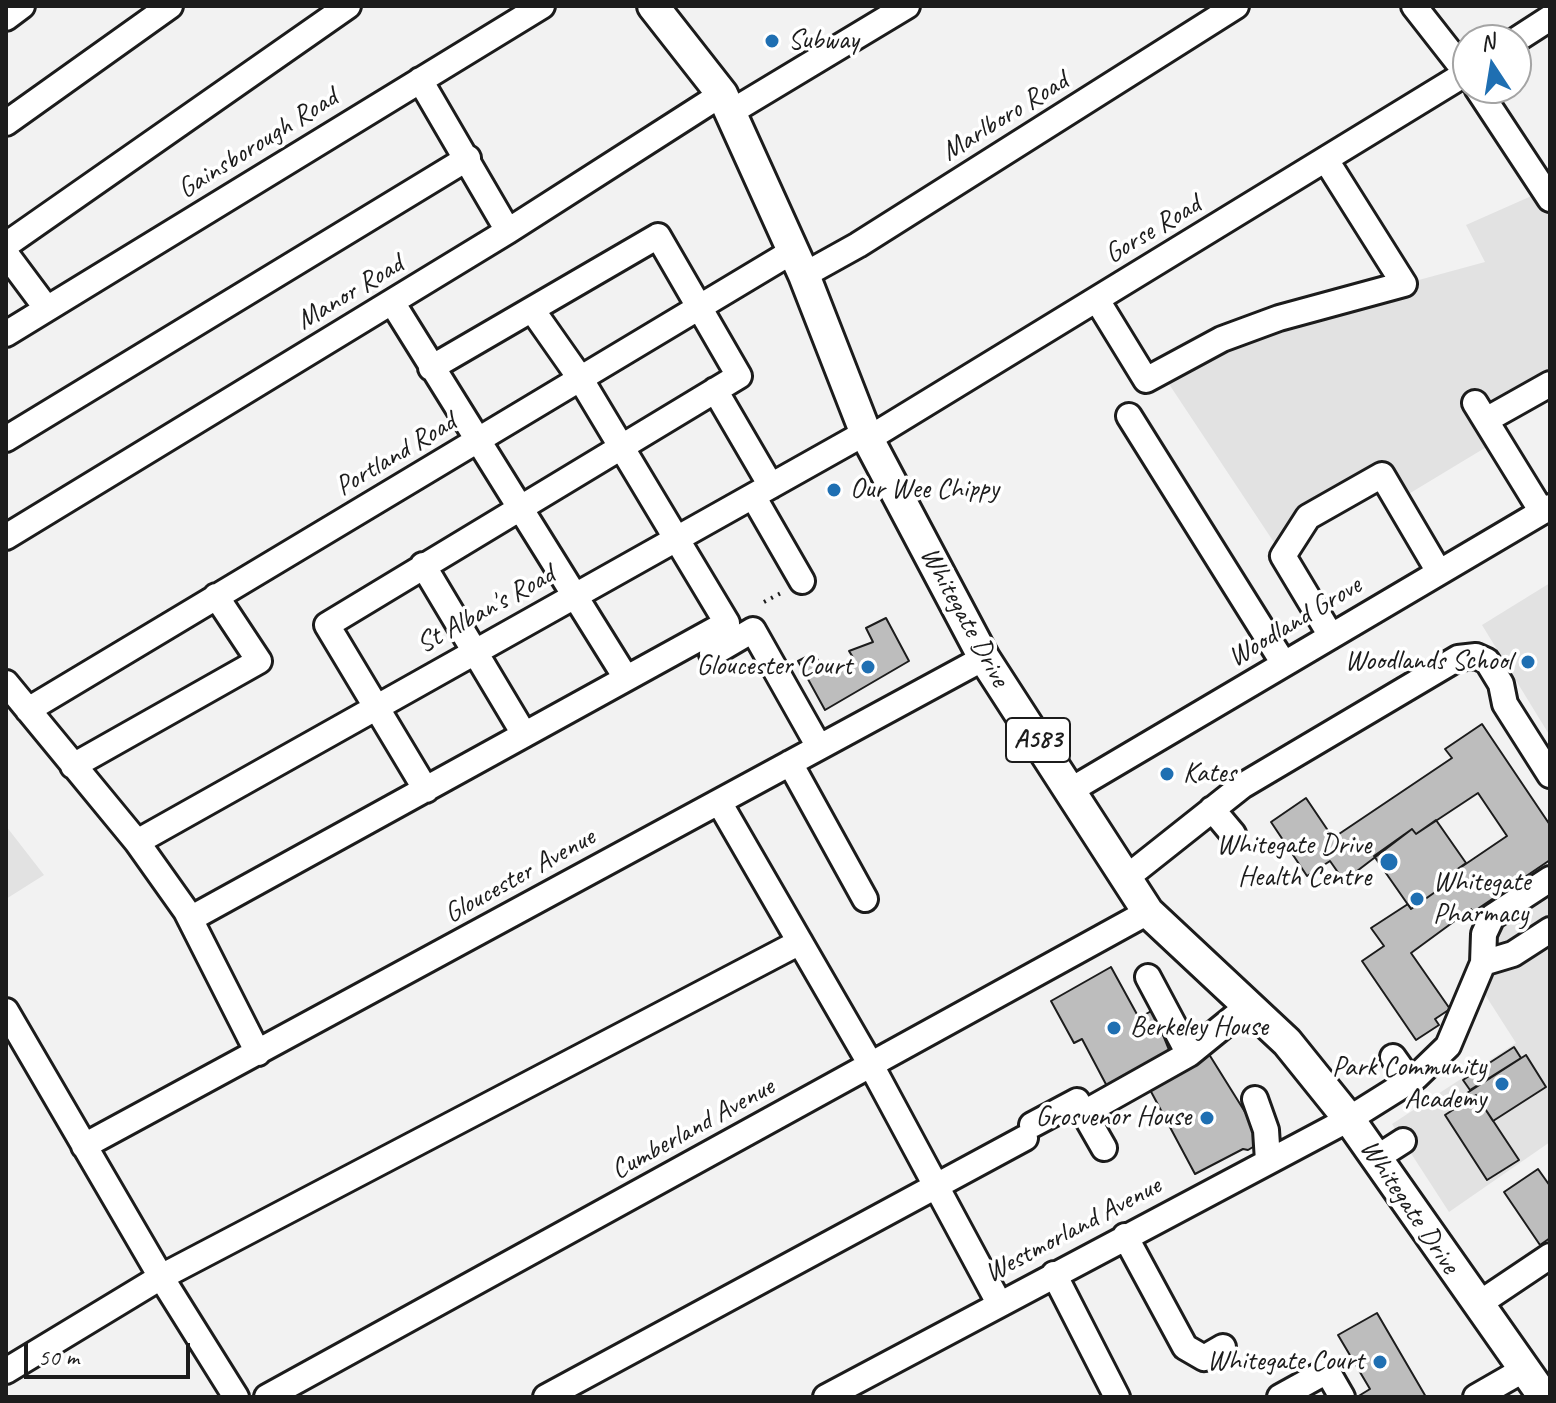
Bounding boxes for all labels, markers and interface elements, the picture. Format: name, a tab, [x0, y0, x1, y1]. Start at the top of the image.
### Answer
place label: Subway	[788, 24, 859, 58]
north arrow	[1452, 24, 1532, 104]
text: N	[1478, 27, 1497, 58]
marker: Subway	[763, 32, 781, 50]
street label: Marlboro Road	[936, 65, 1074, 169]
street label: Gainsborough Road	[172, 82, 344, 206]
street label: Gorse Road	[1099, 188, 1207, 272]
street label: Manor Road	[291, 248, 409, 338]
street label: Portland Road	[330, 406, 462, 504]
place label: Our Wee Chippy	[850, 473, 999, 507]
marker: Our Wee Chippy	[825, 481, 843, 499]
street label: Whitegate Drive	[912, 541, 1016, 693]
street label: St Alban's Road	[411, 558, 561, 662]
street label: Woodland Grove	[1222, 569, 1368, 675]
place label: Woodlands School	[1345, 645, 1512, 679]
place label: Gloucester Court	[697, 650, 852, 684]
marker: Woodlands School	[1519, 653, 1537, 671]
marker: Gloucester Court	[859, 658, 877, 676]
road number: A583	[1006, 718, 1070, 762]
place label: Kates	[1183, 757, 1236, 791]
marker: Kates	[1158, 765, 1176, 783]
street label: Gloucester Avenue	[439, 821, 601, 931]
place label: Whitegate Drive Health Centre	[1217, 829, 1371, 895]
marker: Whitegate Drive Health Centre	[1378, 851, 1400, 873]
place label: Whitegate Pharmacy	[1433, 866, 1530, 932]
marker: Whitegate Pharmacy	[1408, 890, 1426, 908]
place label: Berkeley House	[1130, 1011, 1268, 1045]
marker: Berkeley House	[1105, 1019, 1123, 1037]
place label: Park Community Academy	[1332, 1051, 1486, 1117]
street label: Cumberland Avenue	[606, 1070, 780, 1188]
marker: Park Community Academy	[1493, 1075, 1511, 1093]
place label: Grosvenor House	[1035, 1101, 1191, 1135]
marker: Grosvenor House	[1198, 1109, 1216, 1127]
street label: Whitegate Drive	[1352, 1134, 1466, 1280]
street label: Westmorland Avenue	[979, 1169, 1167, 1291]
scale bar	[28, 1327, 194, 1377]
text: 50 m	[38, 1342, 79, 1372]
place label: Whitegate Court	[1207, 1345, 1364, 1379]
marker: Whitegate Court	[1371, 1353, 1389, 1371]

